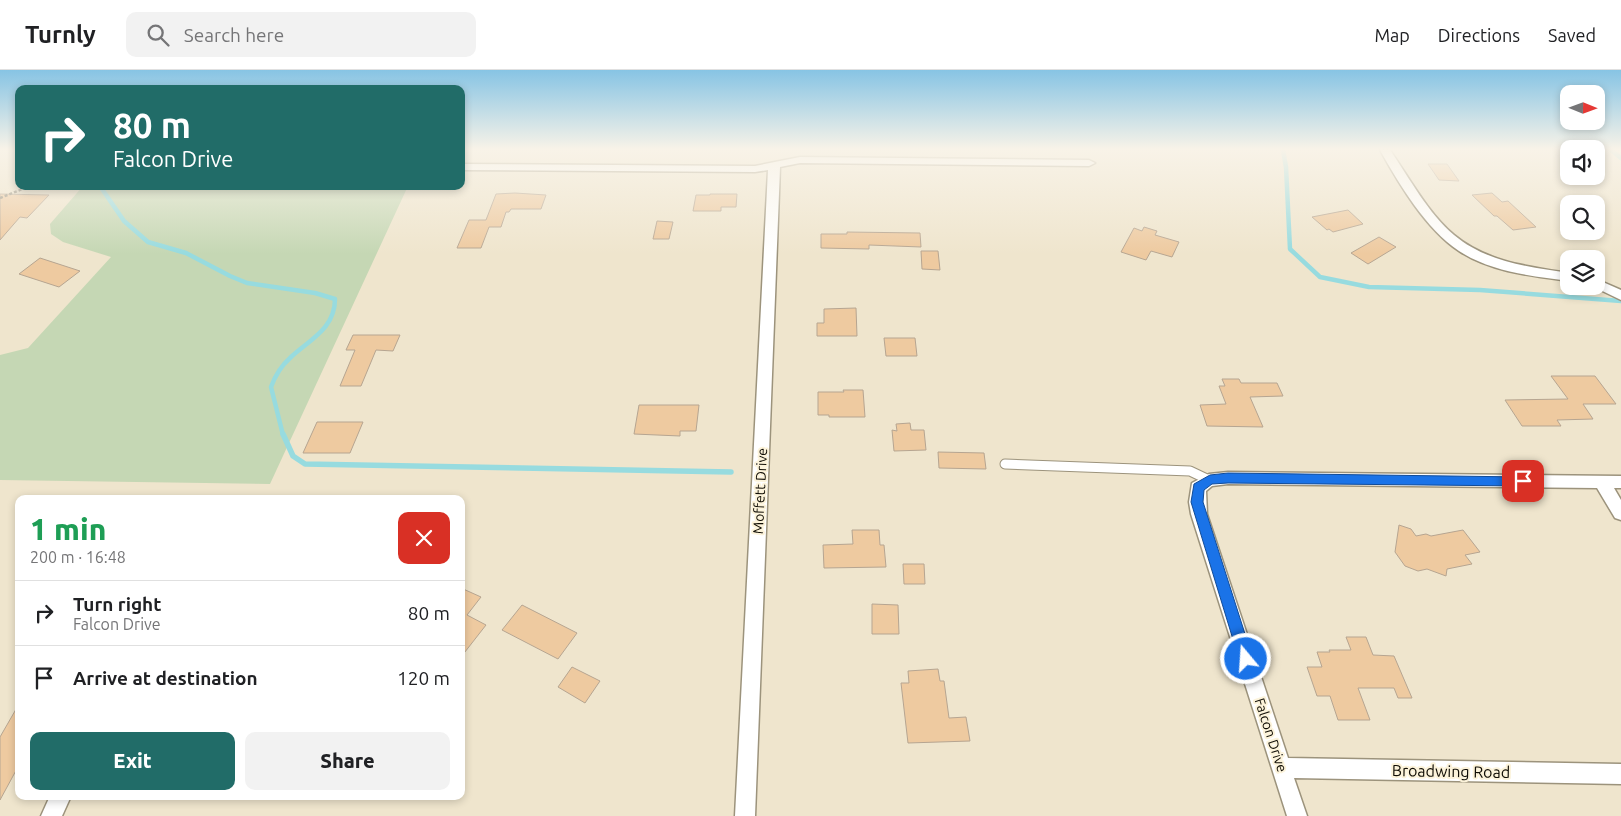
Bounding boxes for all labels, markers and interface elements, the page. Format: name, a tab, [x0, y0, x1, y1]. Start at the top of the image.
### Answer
search box	[126, 12, 476, 57]
text: Turnly	[25, 21, 96, 48]
icon: search	[144, 21, 172, 49]
text: Search here	[184, 24, 284, 46]
text: Map	[1374, 25, 1410, 45]
text: Directions	[1438, 25, 1520, 45]
text: Saved	[1548, 25, 1596, 45]
north arrow	[1560, 85, 1605, 130]
map controls	[1560, 85, 1605, 295]
icon: right	[30, 105, 95, 170]
text: 80 m	[113, 105, 191, 145]
button: sound	[1560, 140, 1605, 185]
text: Falcon Drive	[113, 146, 233, 171]
button: search	[1560, 195, 1605, 240]
button: layers	[1560, 250, 1605, 295]
street label: Moffett Drive	[750, 448, 770, 534]
pin	[1502, 460, 1544, 502]
icon: arrive	[1509, 467, 1537, 495]
text: 1 min	[30, 512, 106, 546]
button: close	[398, 512, 450, 564]
text: 200 m · 16:48	[30, 548, 126, 566]
text: Turn right	[73, 593, 161, 615]
icon: right	[30, 599, 58, 627]
text: 80 m	[408, 602, 450, 624]
text: Falcon Drive	[73, 615, 161, 633]
position arrow	[1219, 632, 1271, 684]
icon: arrive	[30, 664, 58, 692]
text: Arrive at destination	[73, 667, 258, 689]
text: 120 m	[397, 667, 450, 689]
street label: Falcon Drive	[1252, 696, 1290, 774]
button: Exit	[30, 732, 235, 790]
button: Share	[245, 732, 450, 790]
street label: Broadwing Road	[1392, 761, 1510, 781]

